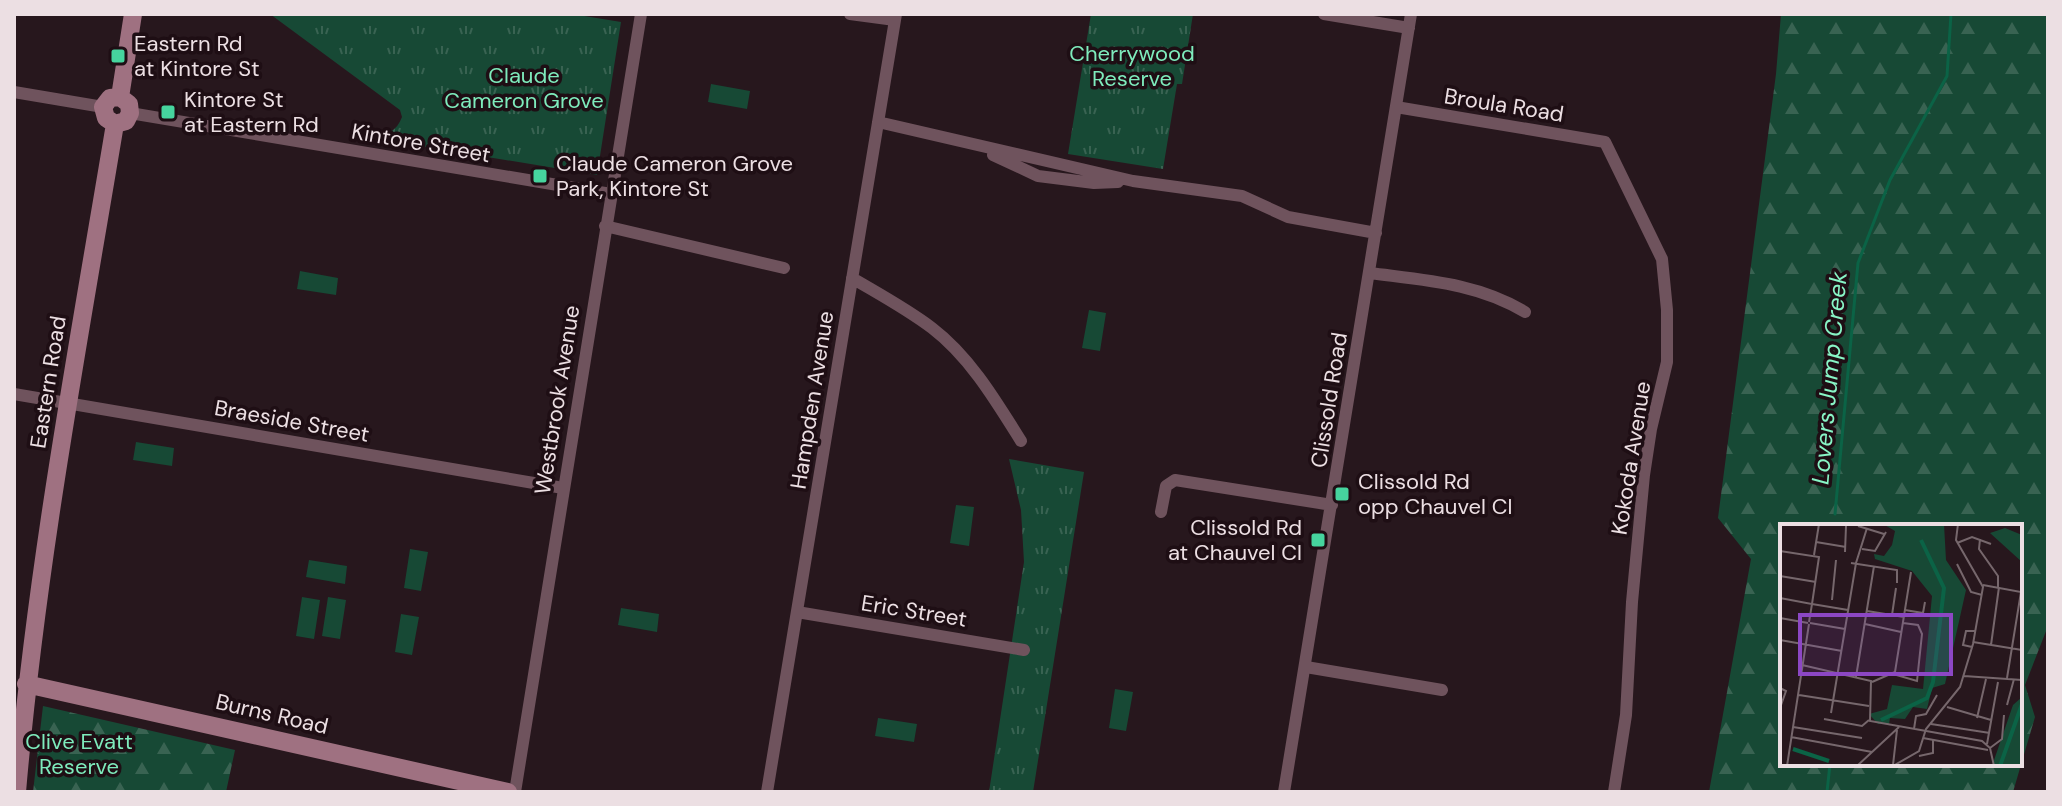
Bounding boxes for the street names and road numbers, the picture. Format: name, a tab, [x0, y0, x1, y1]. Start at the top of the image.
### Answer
street label: Broula Road	[1442, 81, 1566, 129]
street label: Kintore Street	[349, 117, 493, 169]
street label: Westbrook Avenue	[528, 303, 586, 497]
street label: Hampden Avenue	[784, 309, 840, 491]
street label: Eastern Road	[23, 314, 73, 450]
street label: Clissold Road	[1304, 330, 1354, 470]
street label: Kokoda Avenue	[1605, 379, 1657, 537]
street label: Braeside Street	[212, 393, 372, 449]
street label: Eric Street	[859, 588, 969, 634]
street label: Burns Road	[213, 687, 331, 741]

